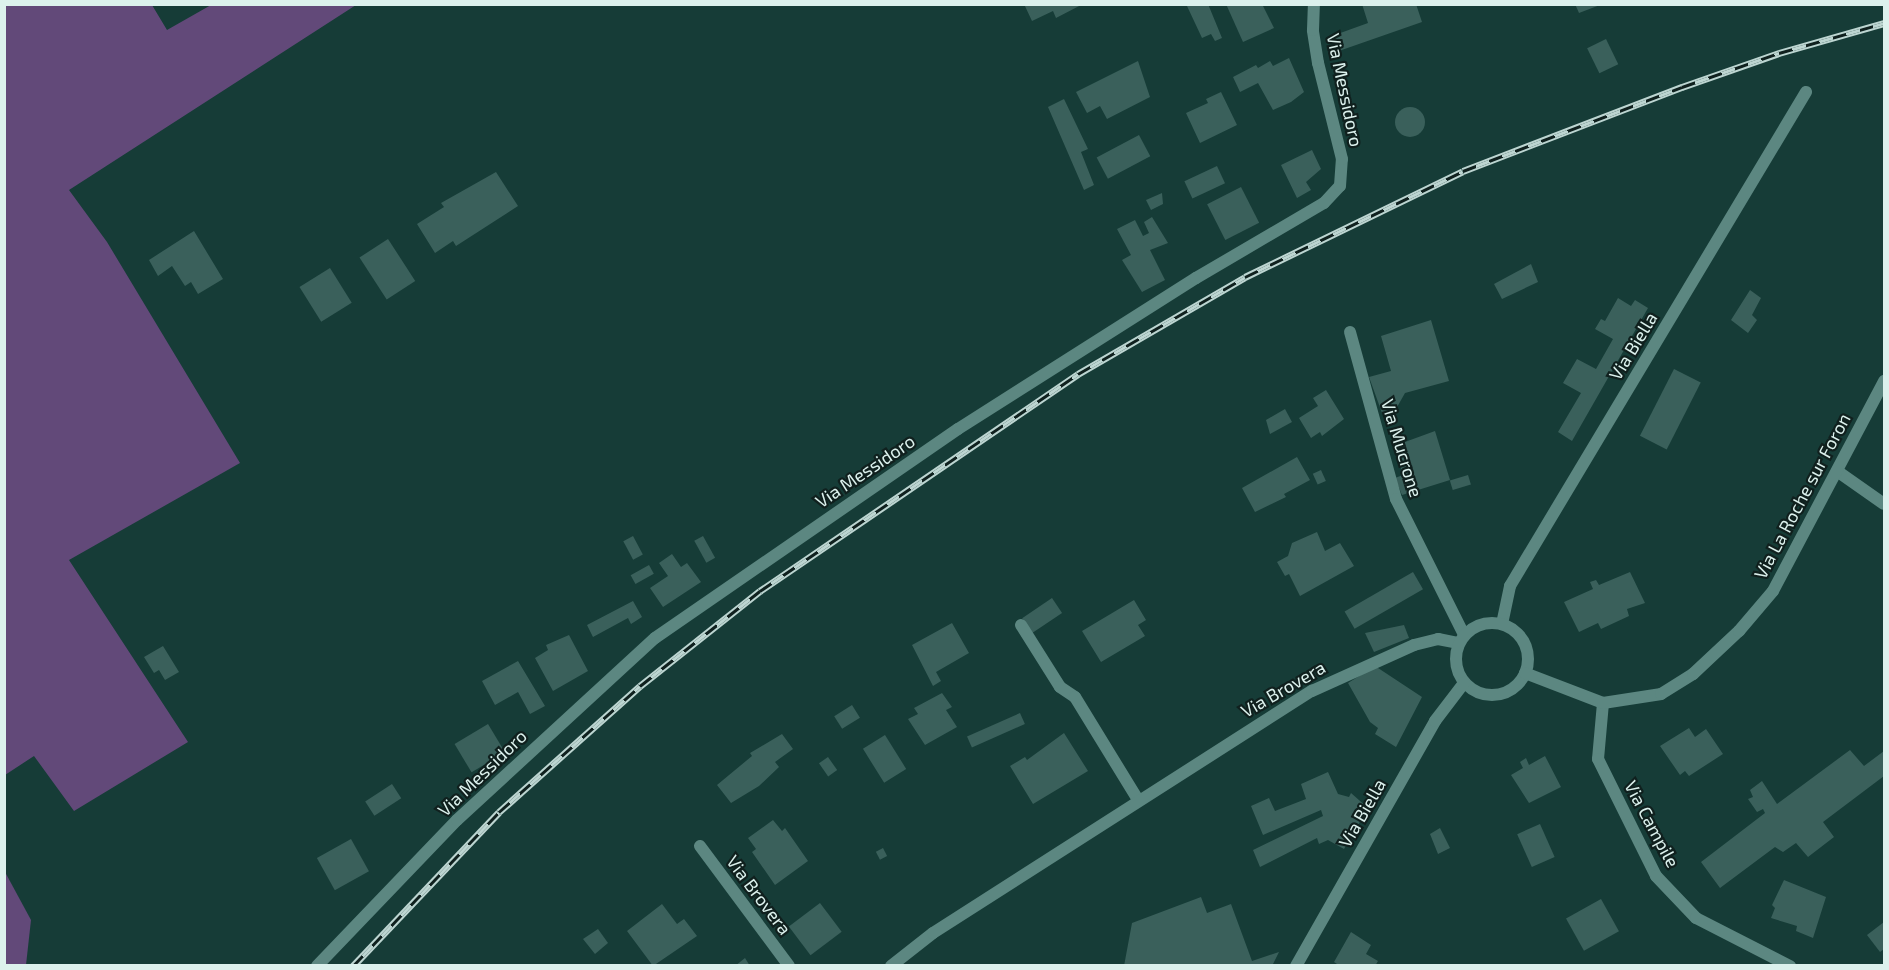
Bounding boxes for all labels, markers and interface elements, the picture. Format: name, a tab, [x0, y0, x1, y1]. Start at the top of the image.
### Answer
street label: Via Messidoro	[1322, 31, 1368, 149]
street label: Via Biella	[1604, 308, 1662, 384]
street label: Via Mucrone	[1377, 396, 1427, 500]
street label: Via La Roche sur Foron	[1749, 409, 1855, 583]
street label: Via Messidoro	[811, 430, 919, 512]
street label: Via Brovera	[1237, 656, 1329, 722]
street label: Via Messidoro	[433, 725, 531, 821]
street label: Via Biella	[1334, 775, 1390, 851]
street label: Via Campile	[1620, 777, 1684, 871]
street label: Via Brovera	[722, 851, 796, 939]

